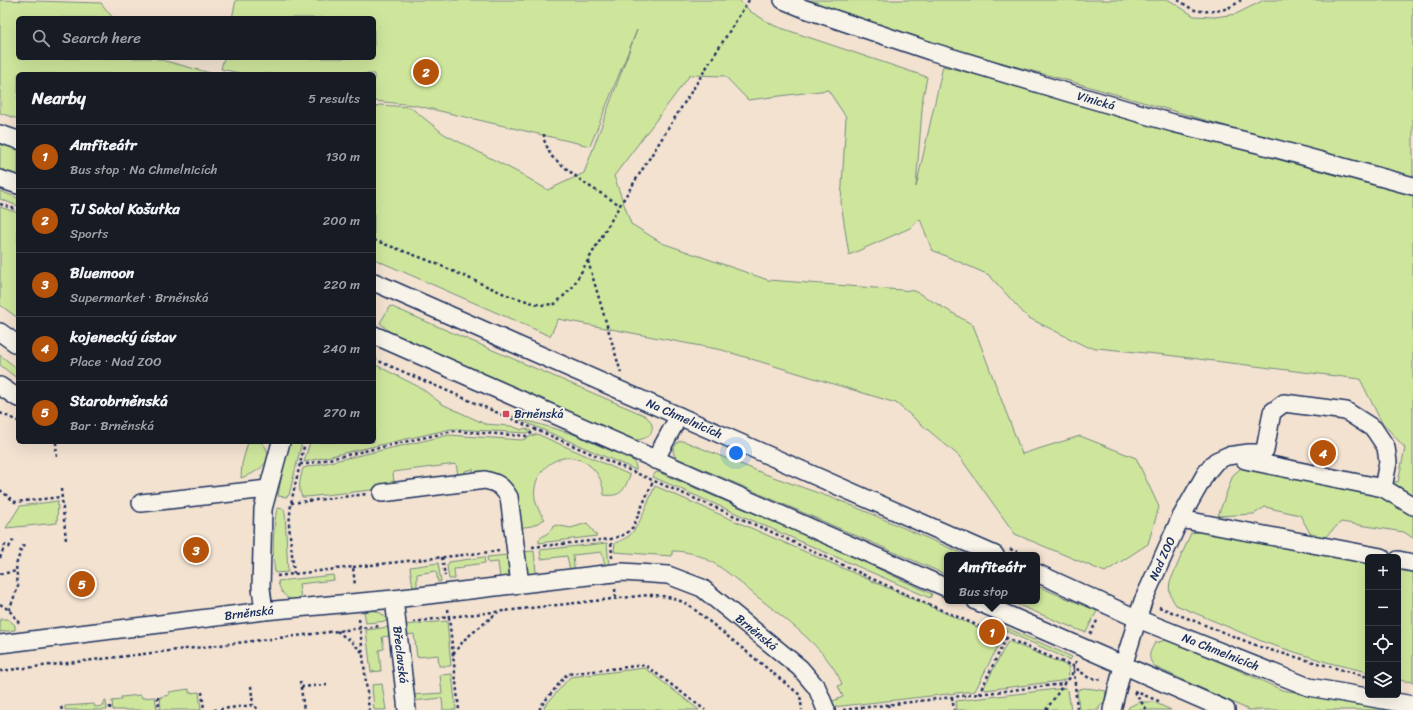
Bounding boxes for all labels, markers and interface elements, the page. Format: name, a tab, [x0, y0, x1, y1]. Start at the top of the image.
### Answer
search box	[16, 16, 376, 60]
text: Search here	[62, 25, 141, 51]
icon: search	[30, 27, 52, 49]
pin: 2	[413, 57, 439, 87]
text: Nearby	[32, 83, 86, 113]
street label: Vinická	[1074, 85, 1118, 117]
text: 5 results	[308, 87, 360, 110]
text: Amfiteátr	[70, 132, 136, 158]
text: 1	[42, 145, 48, 168]
text: 130 m	[326, 145, 360, 168]
text: Bus stop · Na Chmelnicích	[70, 158, 218, 181]
text: TJ Sokol Košutka	[70, 196, 180, 222]
text: 2	[41, 209, 49, 232]
text: 200 m	[323, 209, 360, 232]
text: Sports	[70, 222, 108, 245]
text: Bluemoon	[70, 260, 134, 286]
text: 3	[41, 273, 49, 296]
text: 220 m	[323, 273, 360, 296]
text: Supermarket · Brněnská	[70, 286, 209, 309]
text: kojenecký ústav	[70, 324, 176, 350]
text: 4	[41, 337, 49, 360]
text: 240 m	[323, 337, 360, 360]
text: Place · Nad ZOO	[70, 350, 162, 373]
text: Starobrněnská	[70, 388, 168, 414]
street label: Na Chmelnicích	[643, 392, 726, 445]
text: 5	[41, 401, 49, 424]
text: 270 m	[323, 401, 360, 424]
place label: Brněnská	[514, 403, 564, 425]
marker: Brněnská	[501, 409, 511, 419]
text: Bar · Brněnská	[70, 414, 154, 437]
pin: 4	[1310, 438, 1336, 468]
your location	[726, 443, 746, 463]
street label: Nad ZOO	[1143, 533, 1182, 584]
pin: 3	[183, 535, 209, 565]
popup	[944, 552, 1040, 604]
text: Amfiteátr	[959, 554, 1025, 580]
map controls	[1365, 554, 1401, 698]
button: +	[1365, 554, 1401, 590]
pin: 5	[69, 569, 95, 599]
text: Bus stop	[959, 580, 1008, 603]
button: −	[1365, 590, 1401, 626]
street label: Brněnská	[223, 599, 275, 627]
street label: Brněnská	[730, 608, 783, 657]
pin: 1	[979, 617, 1005, 647]
street label: Břeclavská	[386, 625, 415, 685]
button: locate	[1365, 626, 1401, 662]
street label: Na Chmelnicích	[1179, 627, 1263, 677]
button: layers	[1365, 662, 1401, 698]

